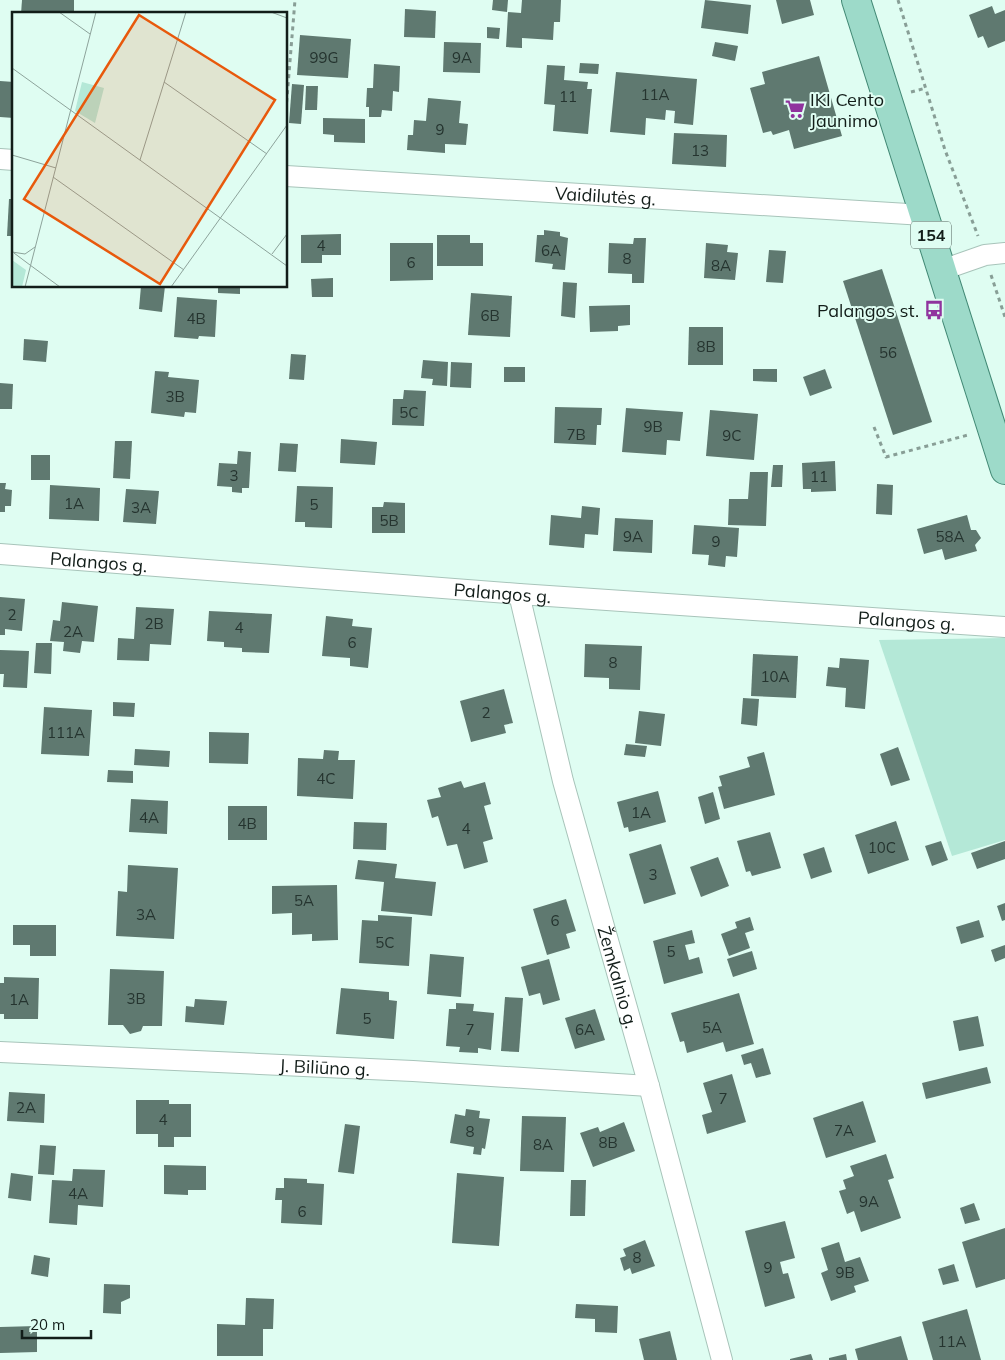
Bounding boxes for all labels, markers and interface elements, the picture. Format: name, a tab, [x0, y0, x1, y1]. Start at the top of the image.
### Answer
inset map	[12, 12, 288, 288]
house number: 99G	[310, 48, 338, 67]
house number: 9A	[452, 48, 472, 67]
house number: 11A	[640, 85, 670, 104]
house number: 11	[559, 87, 577, 106]
place label: IKI Cento Jaunimo	[810, 88, 884, 132]
supermarket icon: IKI Cento Jaunimo	[784, 98, 806, 120]
house number: 9	[435, 120, 445, 139]
house number: 13	[691, 141, 709, 160]
street label: Vaidilutės g.	[554, 181, 657, 210]
road number: 154	[911, 222, 951, 248]
house number: 4	[316, 236, 326, 255]
house number: 6A	[541, 241, 561, 260]
house number: 8	[622, 249, 632, 268]
house number: 6	[406, 253, 416, 272]
house number: 8A	[711, 256, 731, 275]
place label: Palangos st.	[817, 299, 919, 322]
bus stop icon: Palangos st.	[923, 299, 945, 321]
house number: 6B	[480, 306, 500, 325]
house number: 4B	[186, 309, 206, 328]
house number: 8B	[696, 337, 716, 356]
house number: 56	[879, 343, 897, 362]
house number: 3B	[165, 387, 185, 406]
house number: 5C	[399, 403, 419, 422]
house number: 9B	[643, 417, 663, 436]
house number: 7B	[566, 425, 586, 444]
house number: 9C	[722, 426, 742, 445]
house number: 3	[229, 466, 239, 485]
house number: 11	[810, 467, 828, 486]
house number: 1A	[64, 494, 84, 513]
house number: 5	[309, 495, 319, 514]
house number: 3A	[131, 498, 151, 517]
house number: 5B	[379, 511, 399, 530]
house number: 9A	[623, 527, 643, 546]
house number: 58A	[935, 527, 965, 546]
house number: 9	[711, 532, 721, 551]
street label: Palangos g.	[49, 546, 148, 577]
street label: Palangos g.	[453, 578, 552, 608]
house number: 2	[7, 605, 17, 624]
street label: Palangos g.	[857, 606, 956, 635]
house number: 2B	[144, 614, 164, 633]
house number: 4	[234, 618, 244, 637]
house number: 2A	[63, 622, 83, 641]
house number: 6	[347, 633, 357, 652]
house number: 8	[608, 653, 618, 672]
house number: 10A	[760, 667, 790, 686]
house number: 2	[481, 703, 491, 722]
house number: 111A	[47, 723, 85, 742]
house number: 4C	[316, 769, 336, 788]
house number: 1A	[631, 803, 651, 822]
house number: 4A	[139, 808, 159, 827]
house number: 4B	[237, 814, 257, 833]
house number: 4	[461, 819, 471, 838]
house number: 10C	[868, 838, 896, 857]
house number: 3	[648, 865, 658, 884]
house number: 5A	[294, 891, 314, 910]
house number: 3A	[136, 905, 156, 924]
house number: 6	[550, 911, 560, 930]
street label: Žemkalnio g.	[593, 924, 644, 1031]
house number: 5C	[375, 933, 395, 952]
house number: 5	[666, 942, 676, 961]
house number: 3B	[126, 989, 146, 1008]
house number: 1A	[9, 990, 29, 1009]
house number: 5	[362, 1009, 372, 1028]
house number: 5A	[702, 1018, 722, 1037]
house number: 7	[465, 1020, 475, 1039]
house number: 6A	[575, 1020, 595, 1039]
street label: J. Biliūno g.	[279, 1053, 370, 1081]
house number: 7	[718, 1089, 728, 1108]
house number: 2A	[16, 1098, 36, 1117]
house number: 4	[158, 1110, 168, 1129]
house number: 7A	[834, 1121, 854, 1140]
house number: 8	[465, 1122, 475, 1141]
house number: 8B	[598, 1133, 618, 1152]
house number: 8A	[533, 1135, 553, 1154]
house number: 4A	[68, 1184, 88, 1203]
house number: 9A	[859, 1192, 879, 1211]
house number: 6	[297, 1202, 307, 1221]
house number: 8	[632, 1248, 642, 1267]
house number: 9	[763, 1258, 773, 1277]
house number: 9B	[835, 1263, 855, 1282]
scale bar	[22, 1308, 91, 1340]
text: 20 m	[30, 1315, 65, 1334]
house number: 11A	[937, 1332, 967, 1351]

